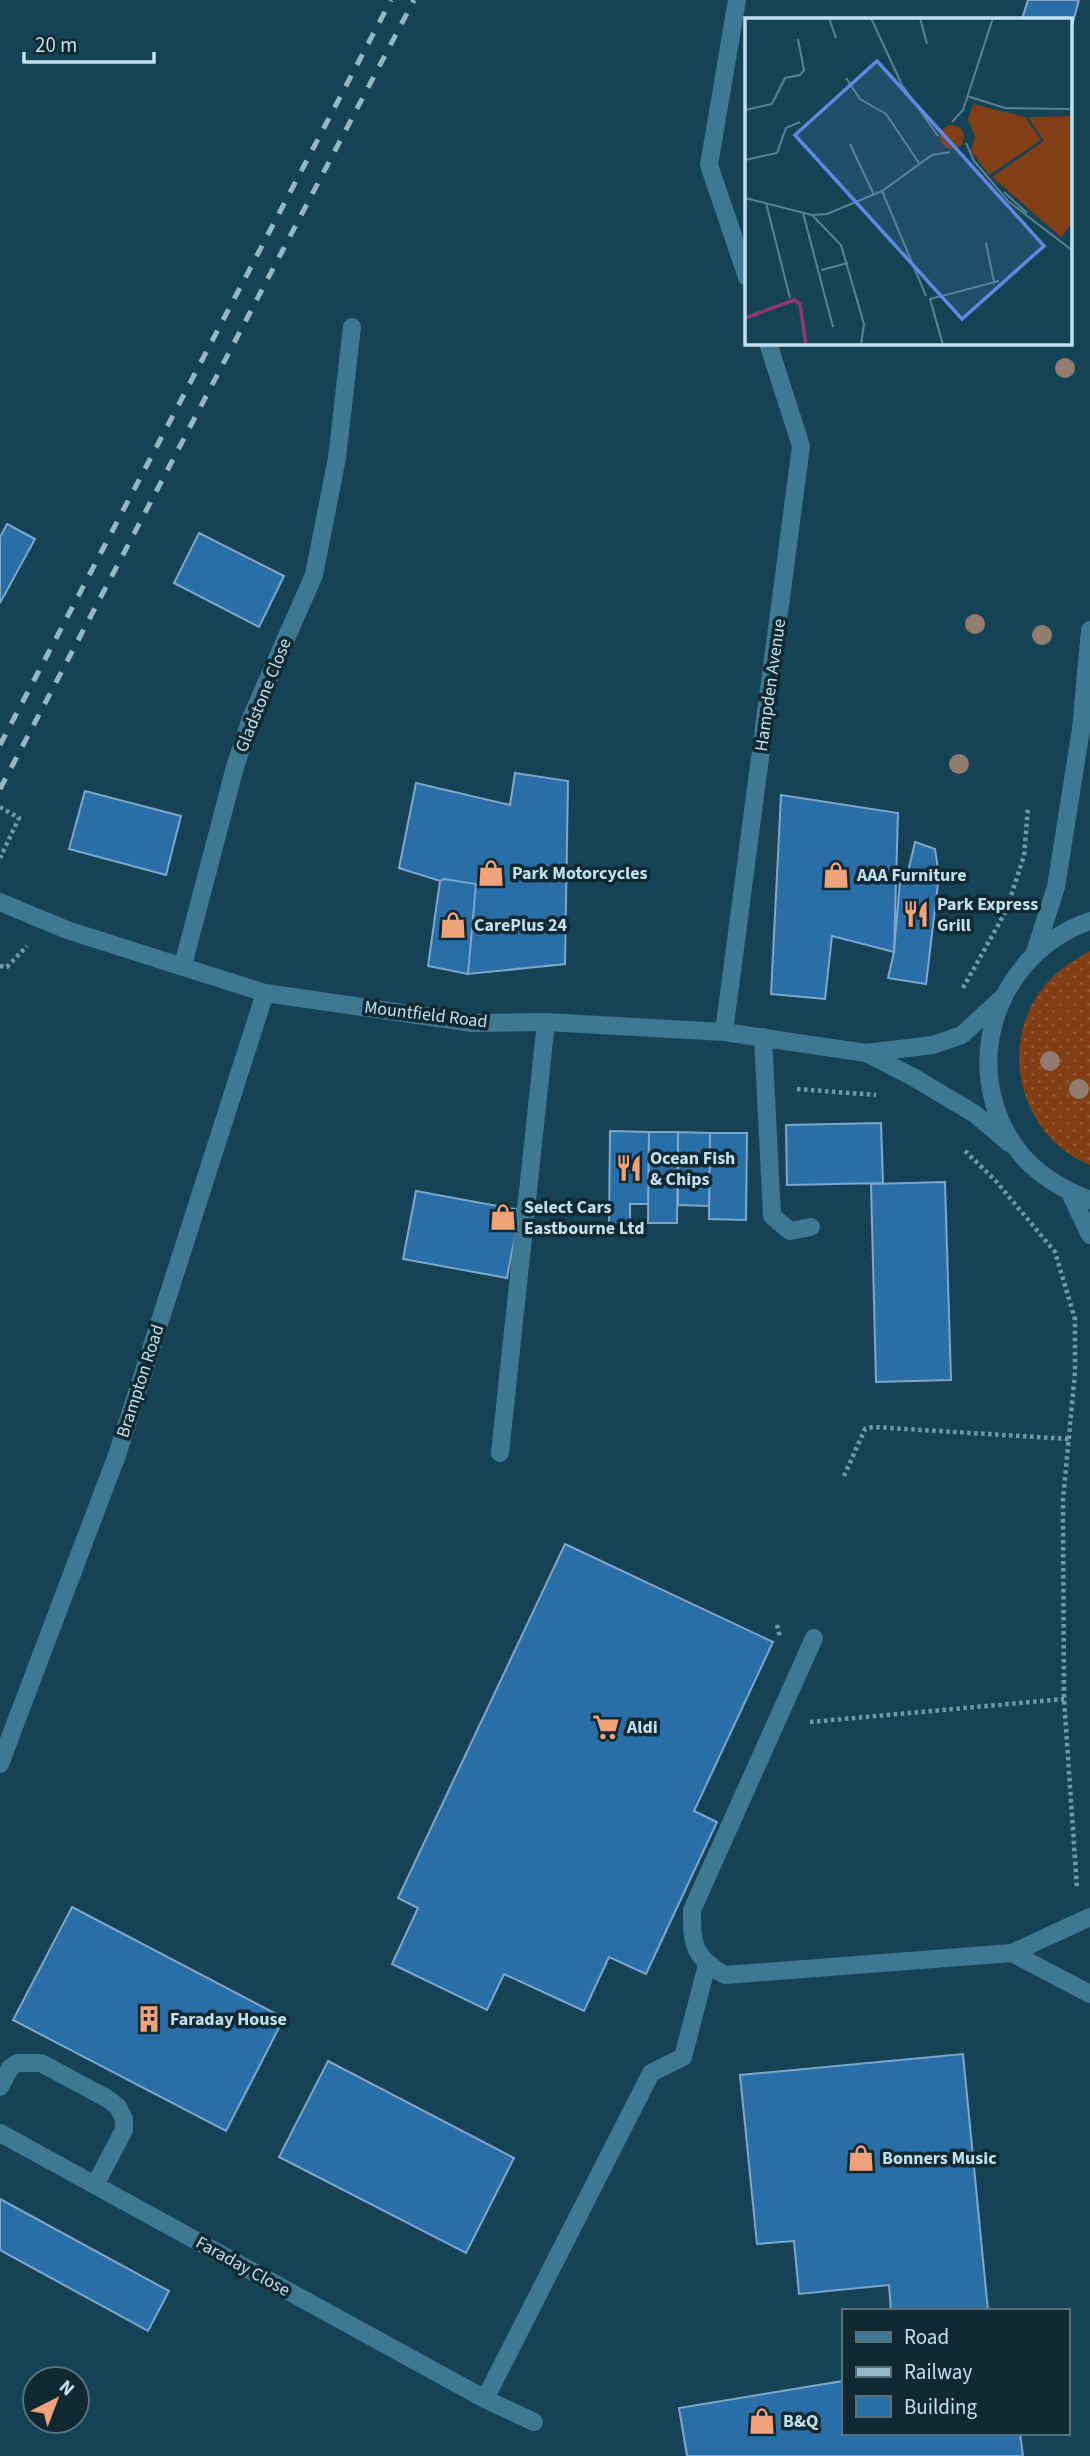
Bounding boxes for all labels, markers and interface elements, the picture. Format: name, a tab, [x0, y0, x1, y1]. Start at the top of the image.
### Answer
inset map	[745, 18, 1072, 345]
scale bar	[24, 21, 154, 65]
text: 20 m	[35, 30, 77, 60]
street label: Hampden Avenue	[749, 617, 792, 753]
street label: Gladstone Close	[229, 634, 298, 756]
shop icon: Park Motorcycles	[476, 858, 506, 888]
shop icon: AAA Furniture	[821, 860, 851, 890]
place label: Park Motorcycles	[512, 861, 648, 886]
place label: AAA Furniture	[856, 863, 967, 888]
place label: Park Express Grill	[937, 892, 1038, 938]
restaurant icon: Park Express Grill	[901, 899, 931, 929]
shop icon: CarePlus 24	[438, 910, 468, 940]
place label: CarePlus 24	[474, 913, 567, 938]
street label: Mountfield Road	[363, 995, 489, 1034]
place label: Ocean Fish & Chips	[650, 1146, 735, 1192]
restaurant icon: Ocean Fish & Chips	[614, 1153, 644, 1183]
place label: Select Cars Eastbourne Ltd	[524, 1195, 644, 1241]
shop icon: Select Cars Eastbourne Ltd	[488, 1202, 518, 1232]
street label: Brampton Road	[110, 1321, 171, 1441]
supermarket icon: Aldi	[591, 1712, 621, 1742]
place label: Aldi	[626, 1715, 658, 1740]
building icon: Faraday House	[134, 2004, 164, 2034]
place label: Faraday House	[170, 2007, 287, 2032]
shop icon: Bonners Music	[846, 2143, 876, 2173]
place label: Bonners Music	[882, 2146, 997, 2171]
street label: Faraday Close	[191, 2230, 295, 2303]
legend	[842, 2309, 1069, 2435]
text: Road	[904, 2322, 949, 2352]
text: Railway	[904, 2357, 972, 2387]
north arrow	[21, 2365, 91, 2435]
text: N	[53, 2374, 80, 2403]
text: Building	[904, 2392, 978, 2422]
shop icon: B&Q	[747, 2406, 777, 2436]
place label: B&Q	[783, 2409, 819, 2434]

